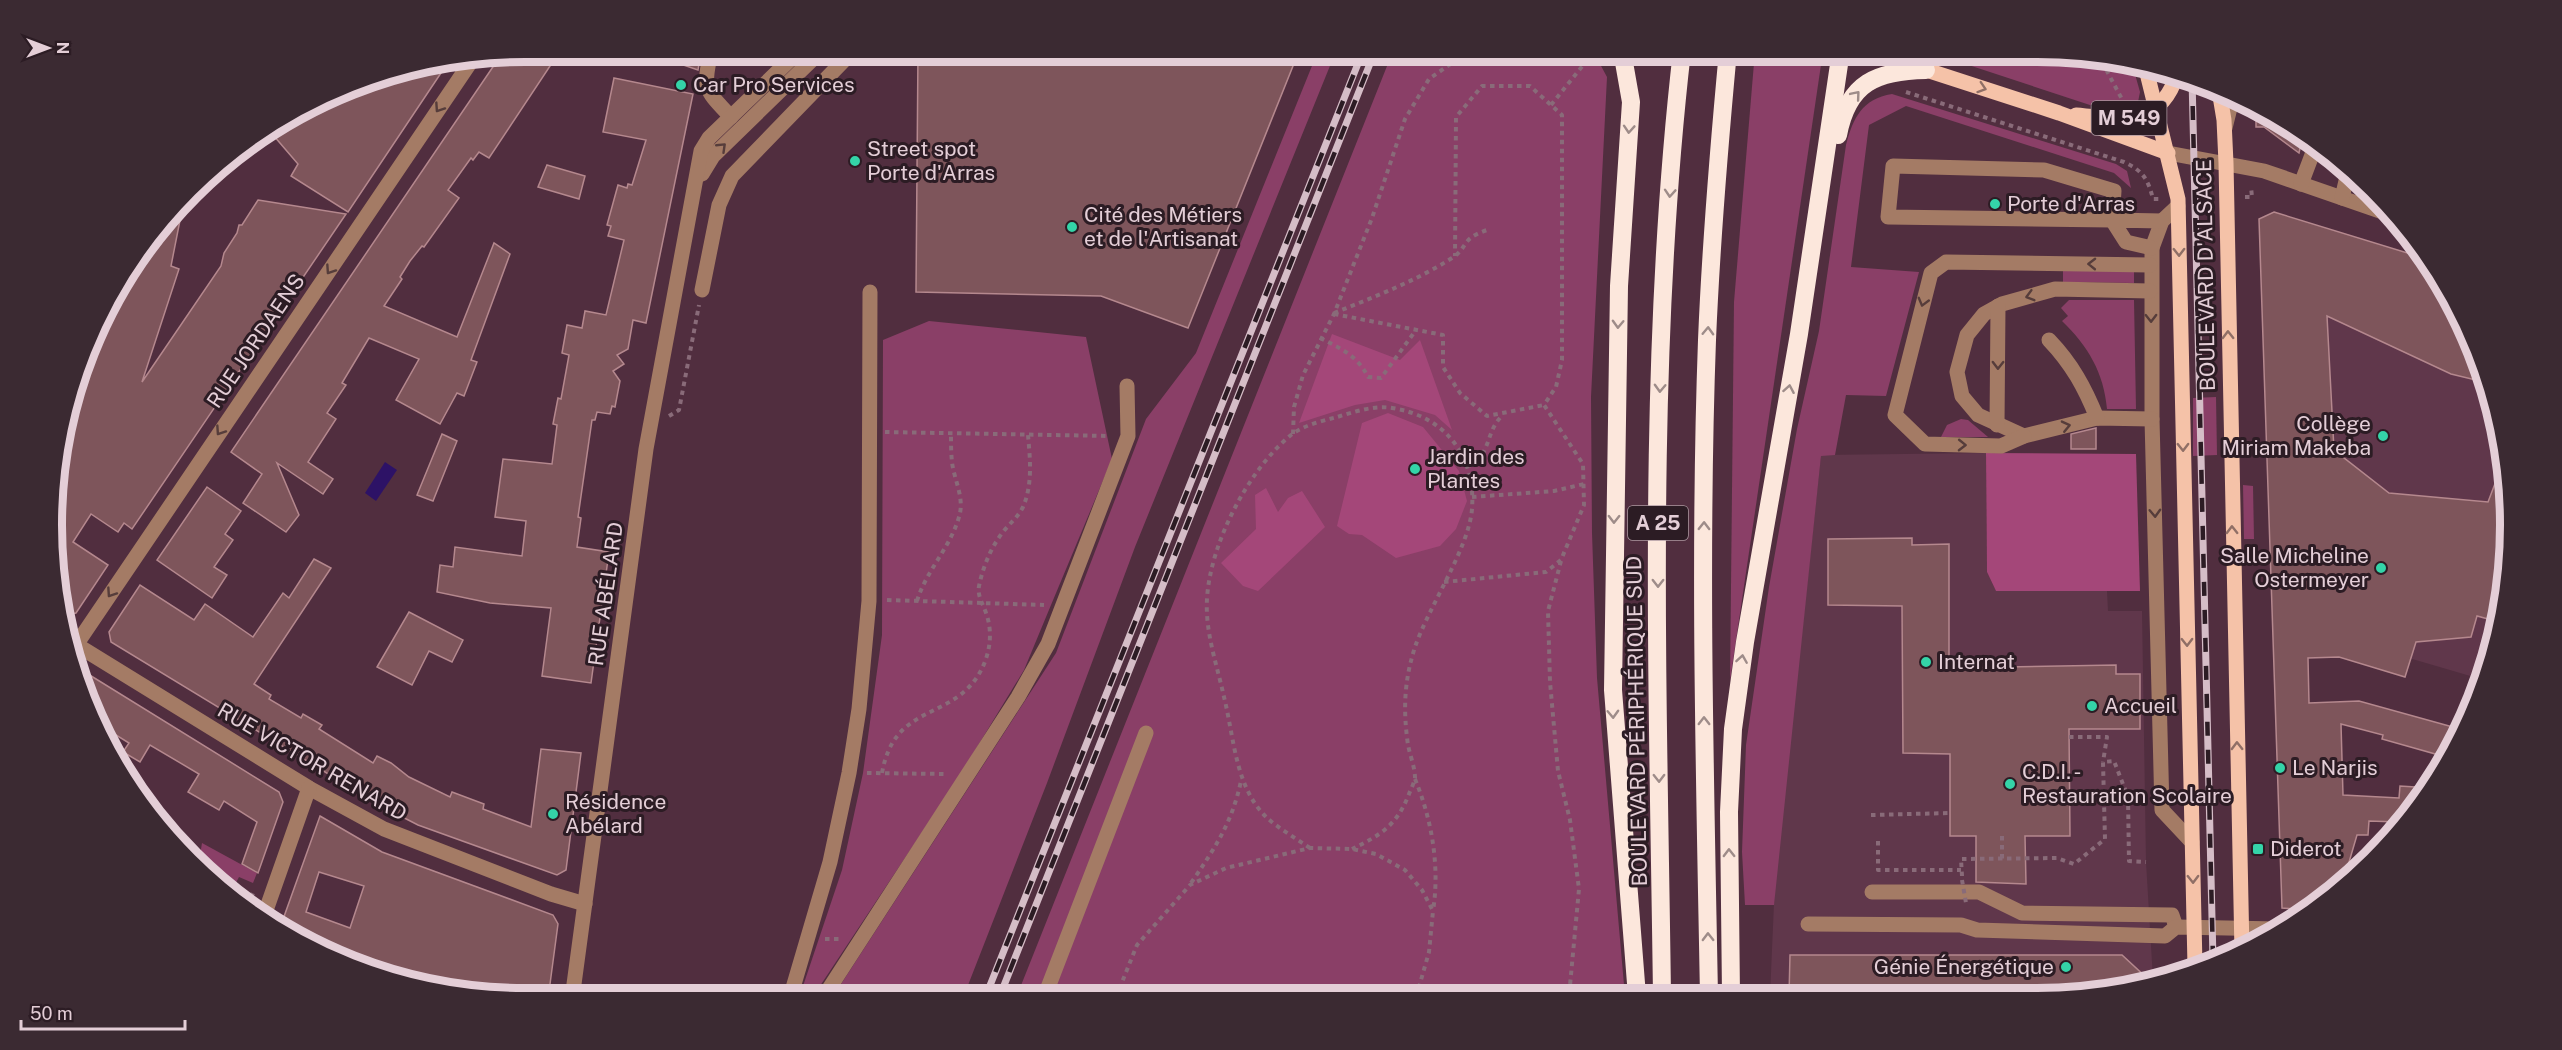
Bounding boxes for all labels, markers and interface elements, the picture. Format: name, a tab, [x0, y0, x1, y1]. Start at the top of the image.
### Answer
north arrow	[18, 18, 78, 78]
text: N	[53, 42, 72, 54]
place label: Car Pro Services	[693, 72, 855, 97]
marker: Car Pro Services	[674, 78, 688, 92]
one-way arrow	[1976, 81, 1987, 93]
one-way arrow	[1849, 91, 1860, 102]
road number: M 549	[2092, 101, 2166, 135]
one-way arrow	[435, 102, 446, 113]
one-way arrow	[1623, 125, 1636, 134]
place label: Street spot Porte d'Arras	[867, 136, 995, 185]
one-way arrow	[715, 143, 726, 154]
marker: Street spot Porte d'Arras	[848, 154, 862, 168]
street label: BOULEVARD D'ALSACE	[2191, 159, 2220, 391]
one-way arrow	[1664, 188, 1677, 197]
place label: Porte d'Arras	[2007, 191, 2135, 216]
marker: Porte d'Arras	[1988, 197, 2002, 211]
place label: Cité des Métiers et de l'Artisanat	[1084, 202, 1242, 251]
marker: Cité des Métiers et de l'Artisanat	[1065, 220, 1079, 234]
one-way arrow	[2173, 248, 2186, 257]
one-way arrow	[2087, 258, 2096, 270]
one-way arrow	[326, 263, 337, 274]
street label: RUE JORDAENS	[201, 269, 310, 413]
one-way arrow	[2025, 289, 2036, 301]
one-way arrow	[1917, 297, 1930, 307]
one-way arrow	[2145, 314, 2157, 323]
one-way arrow	[1612, 320, 1624, 329]
one-way arrow	[1701, 327, 1714, 336]
one-way arrow	[2222, 331, 2234, 340]
one-way arrow	[1992, 360, 2004, 369]
one-way arrow	[1654, 383, 1666, 392]
one-way arrow	[1782, 384, 1795, 394]
place label: Collège Miriam Makeba	[2221, 411, 2371, 460]
one-way arrow	[2061, 420, 2071, 433]
one-way arrow	[216, 425, 227, 436]
marker: Collège Miriam Makeba	[2376, 429, 2390, 443]
one-way arrow	[1958, 439, 1967, 451]
one-way arrow	[2177, 443, 2190, 452]
place label: Jardin des Plantes	[1427, 444, 1525, 493]
marker: Jardin des Plantes	[1408, 462, 1422, 476]
road number: A 25	[1628, 506, 1688, 540]
one-way arrow	[2148, 509, 2161, 518]
one-way arrow	[1608, 515, 1620, 524]
street label: RUE ABÉLARD	[583, 520, 628, 668]
one-way arrow	[1698, 522, 1711, 531]
one-way arrow	[2226, 526, 2239, 535]
place label: Salle Micheline Ostermeyer	[2220, 543, 2369, 592]
street label: BOULEVARD PÉRIPHÉRIQUE SUD	[1621, 556, 1652, 886]
marker: Salle Micheline Ostermeyer	[2374, 561, 2388, 575]
one-way arrow	[1652, 578, 1664, 587]
one-way arrow	[107, 586, 118, 597]
one-way arrow	[2181, 638, 2194, 647]
place label: Internat	[1938, 649, 2015, 674]
one-way arrow	[1735, 655, 1748, 665]
marker: Internat	[1919, 655, 1933, 669]
place label: Accueil	[2104, 693, 2177, 718]
street label: RUE VICTOR RENARD	[213, 697, 411, 826]
marker: Accueil	[2085, 699, 2099, 713]
one-way arrow	[1607, 710, 1620, 719]
one-way arrow	[1698, 717, 1711, 726]
one-way arrow	[2231, 742, 2243, 751]
place label: Le Narjis	[2292, 755, 2378, 780]
place label: C.D.I. - Restauration Scolaire	[2022, 759, 2232, 808]
marker: Le Narjis	[2273, 761, 2287, 775]
one-way arrow	[1653, 773, 1665, 782]
marker: C.D.I. - Restauration Scolaire	[2003, 777, 2017, 791]
place label: Résidence Abélard	[565, 789, 666, 838]
marker: Résidence Abélard	[546, 807, 560, 821]
place label: Diderot	[2270, 836, 2342, 861]
marker: Diderot	[2251, 842, 2265, 856]
one-way arrow	[1723, 849, 1735, 858]
one-way arrow	[2187, 875, 2199, 884]
one-way arrow	[1702, 933, 1714, 942]
place label: Génie Énergétique	[1874, 954, 2054, 979]
marker: Génie Énergétique	[2059, 960, 2073, 974]
scale bar	[21, 993, 184, 1031]
text: 50 m	[30, 1003, 73, 1024]

